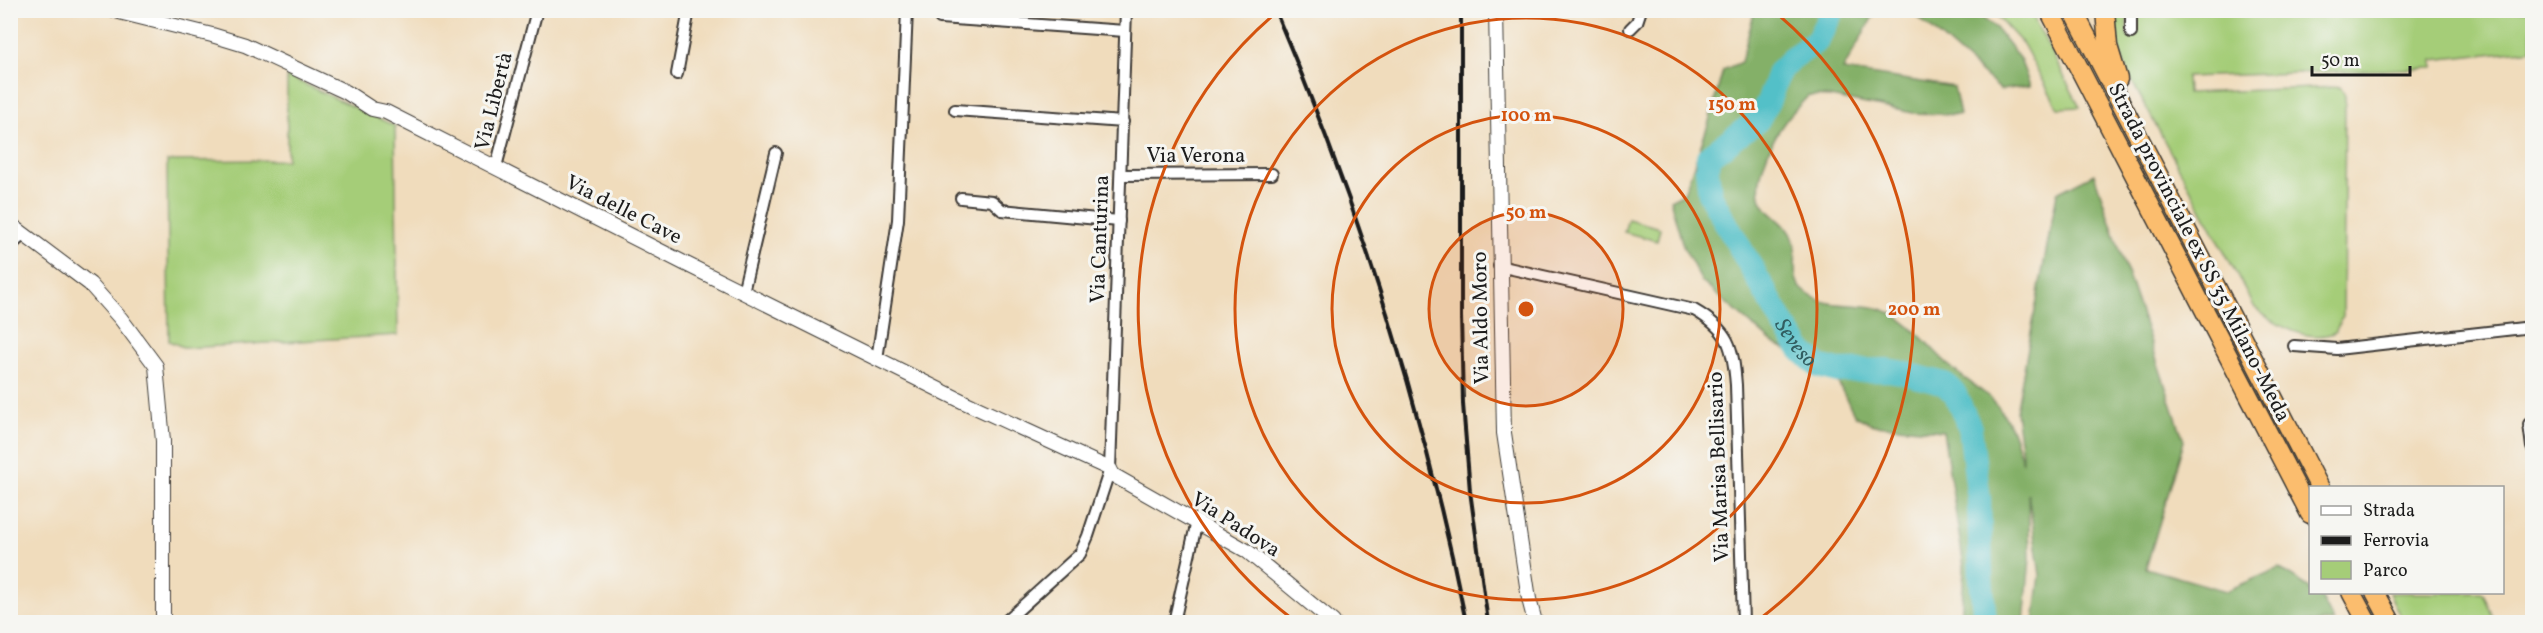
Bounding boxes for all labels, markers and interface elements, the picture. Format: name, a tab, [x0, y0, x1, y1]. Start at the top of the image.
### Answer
scale bar	[2312, 39, 2410, 77]
street label: Via Libertà	[468, 49, 521, 154]
text: 50 m	[2321, 49, 2360, 74]
street label: Strada provinciale ex SS 35 Milano-Meda	[2100, 78, 2297, 427]
text: 150 m	[1708, 93, 1756, 118]
text: 100 m	[1501, 104, 1551, 129]
street label: Via Verona	[1146, 142, 1246, 171]
street label: Via delle Cave	[560, 169, 687, 252]
street label: Via Canturina	[1084, 174, 1117, 304]
text: 50 m	[1506, 201, 1546, 226]
street label: Via Aldo Moro	[1466, 251, 1497, 385]
text: 200 m	[1888, 298, 1940, 323]
centre of rings	[1516, 299, 1536, 319]
water label: Seveso	[1765, 313, 1823, 375]
street label: Via Marisa Bellisario	[1702, 371, 1737, 563]
street label: Via Padova	[1185, 485, 1286, 565]
legend	[2309, 486, 2504, 594]
text: Strada	[2363, 499, 2415, 524]
text: Ferrovia	[2363, 529, 2429, 554]
text: Parco	[2363, 559, 2408, 584]

